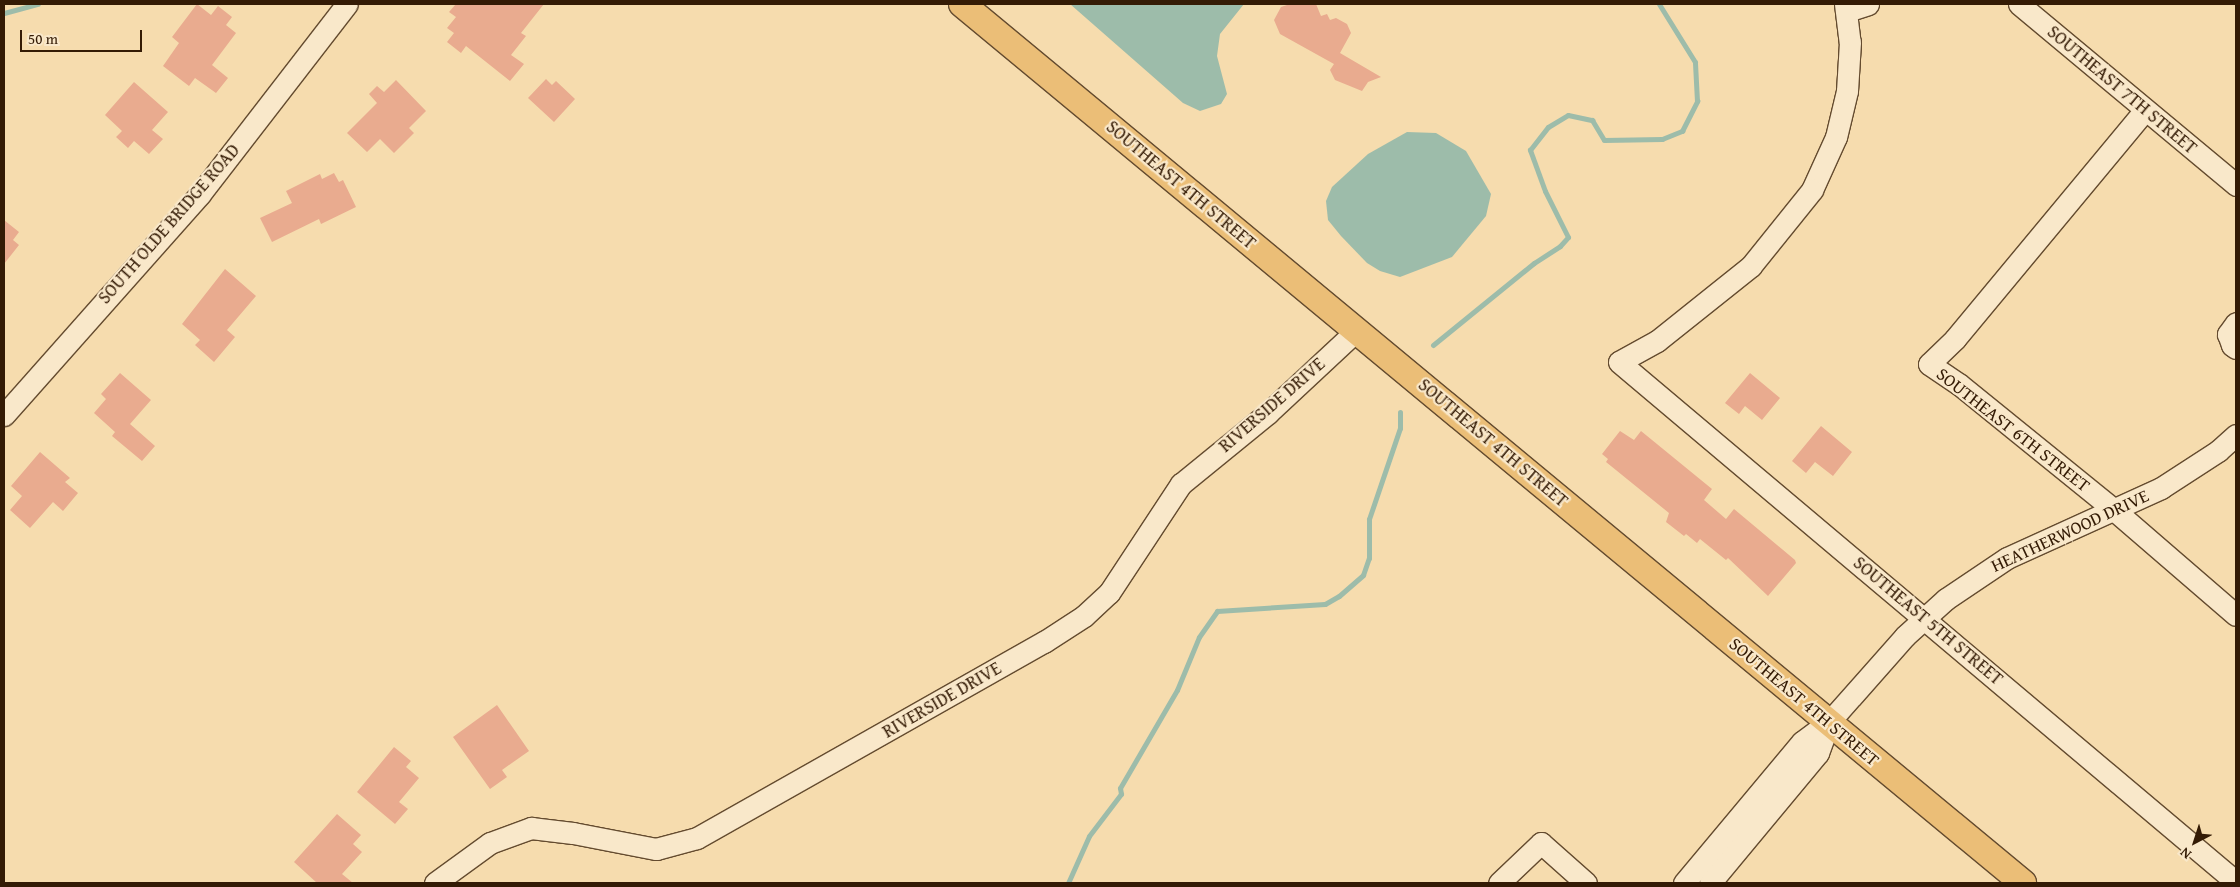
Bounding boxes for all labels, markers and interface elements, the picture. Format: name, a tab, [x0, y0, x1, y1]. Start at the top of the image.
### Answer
scale bar	[22, 20, 145, 52]
street label: SOUTHEAST 7TH STREET	[2043, 21, 2201, 159]
text: 50 m	[28, 28, 58, 49]
street label: SOUTHEAST 4TH STREET	[1102, 116, 1260, 254]
street label: SOUTH OLDE BRIDGE ROAD	[94, 140, 244, 308]
street label: RIVERSIDE DRIVE	[1215, 353, 1329, 457]
street label: SOUTHEAST 6TH STREET	[1932, 363, 2094, 497]
street label: SOUTHEAST 4TH STREET	[1414, 374, 1572, 512]
street label: HEATHERWOOD DRIVE	[1988, 485, 2152, 577]
street label: SOUTHEAST 5TH STREET	[1849, 552, 2007, 690]
street label: SOUTHEAST 4TH STREET	[1725, 633, 1883, 771]
street label: RIVERSIDE DRIVE	[879, 657, 1005, 743]
north arrow	[2170, 817, 2220, 867]
text: N	[2175, 843, 2195, 864]

